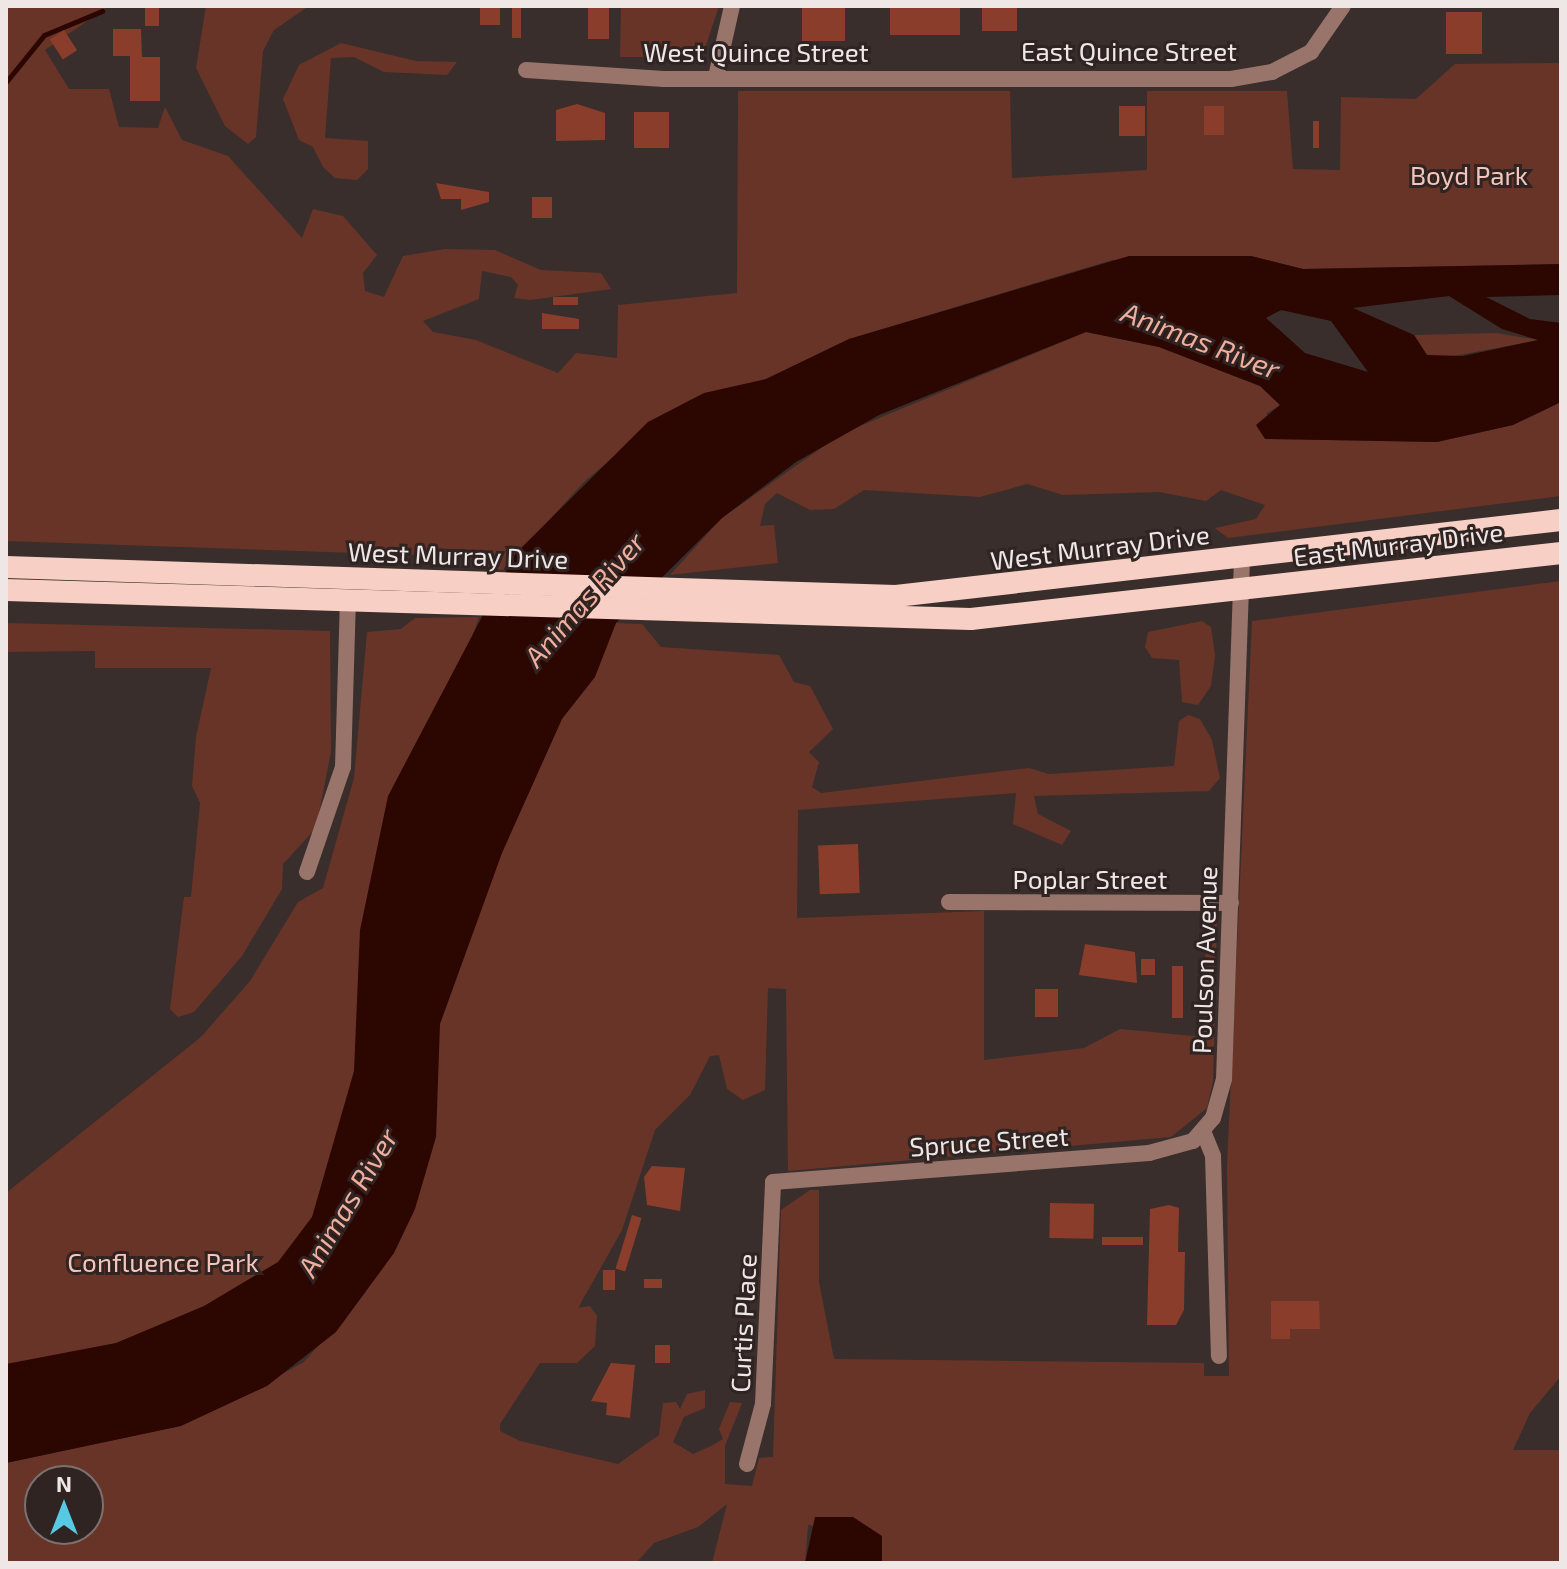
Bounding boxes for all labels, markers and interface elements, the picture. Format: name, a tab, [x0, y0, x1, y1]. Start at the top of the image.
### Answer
street label: East Quince Street	[1021, 35, 1237, 67]
street label: West Quince Street	[643, 36, 869, 68]
park label: Boyd Park	[1410, 159, 1528, 191]
water label: Animas River	[1117, 294, 1285, 386]
street label: East Murray Drive	[1291, 516, 1505, 572]
street label: West Murray Drive	[988, 518, 1212, 576]
water label: Animas River	[517, 525, 651, 673]
street label: West Murray Drive	[347, 536, 569, 574]
street label: Poplar Street	[1012, 863, 1168, 895]
street label: Poulson Avenue	[1185, 865, 1223, 1055]
street label: Spruce Street	[908, 1120, 1070, 1162]
water label: Animas River	[290, 1122, 404, 1282]
park label: Confluence Park	[67, 1246, 259, 1278]
street label: Curtis Place	[724, 1253, 762, 1393]
north arrow	[24, 1465, 104, 1545]
text: N	[56, 1470, 72, 1496]

